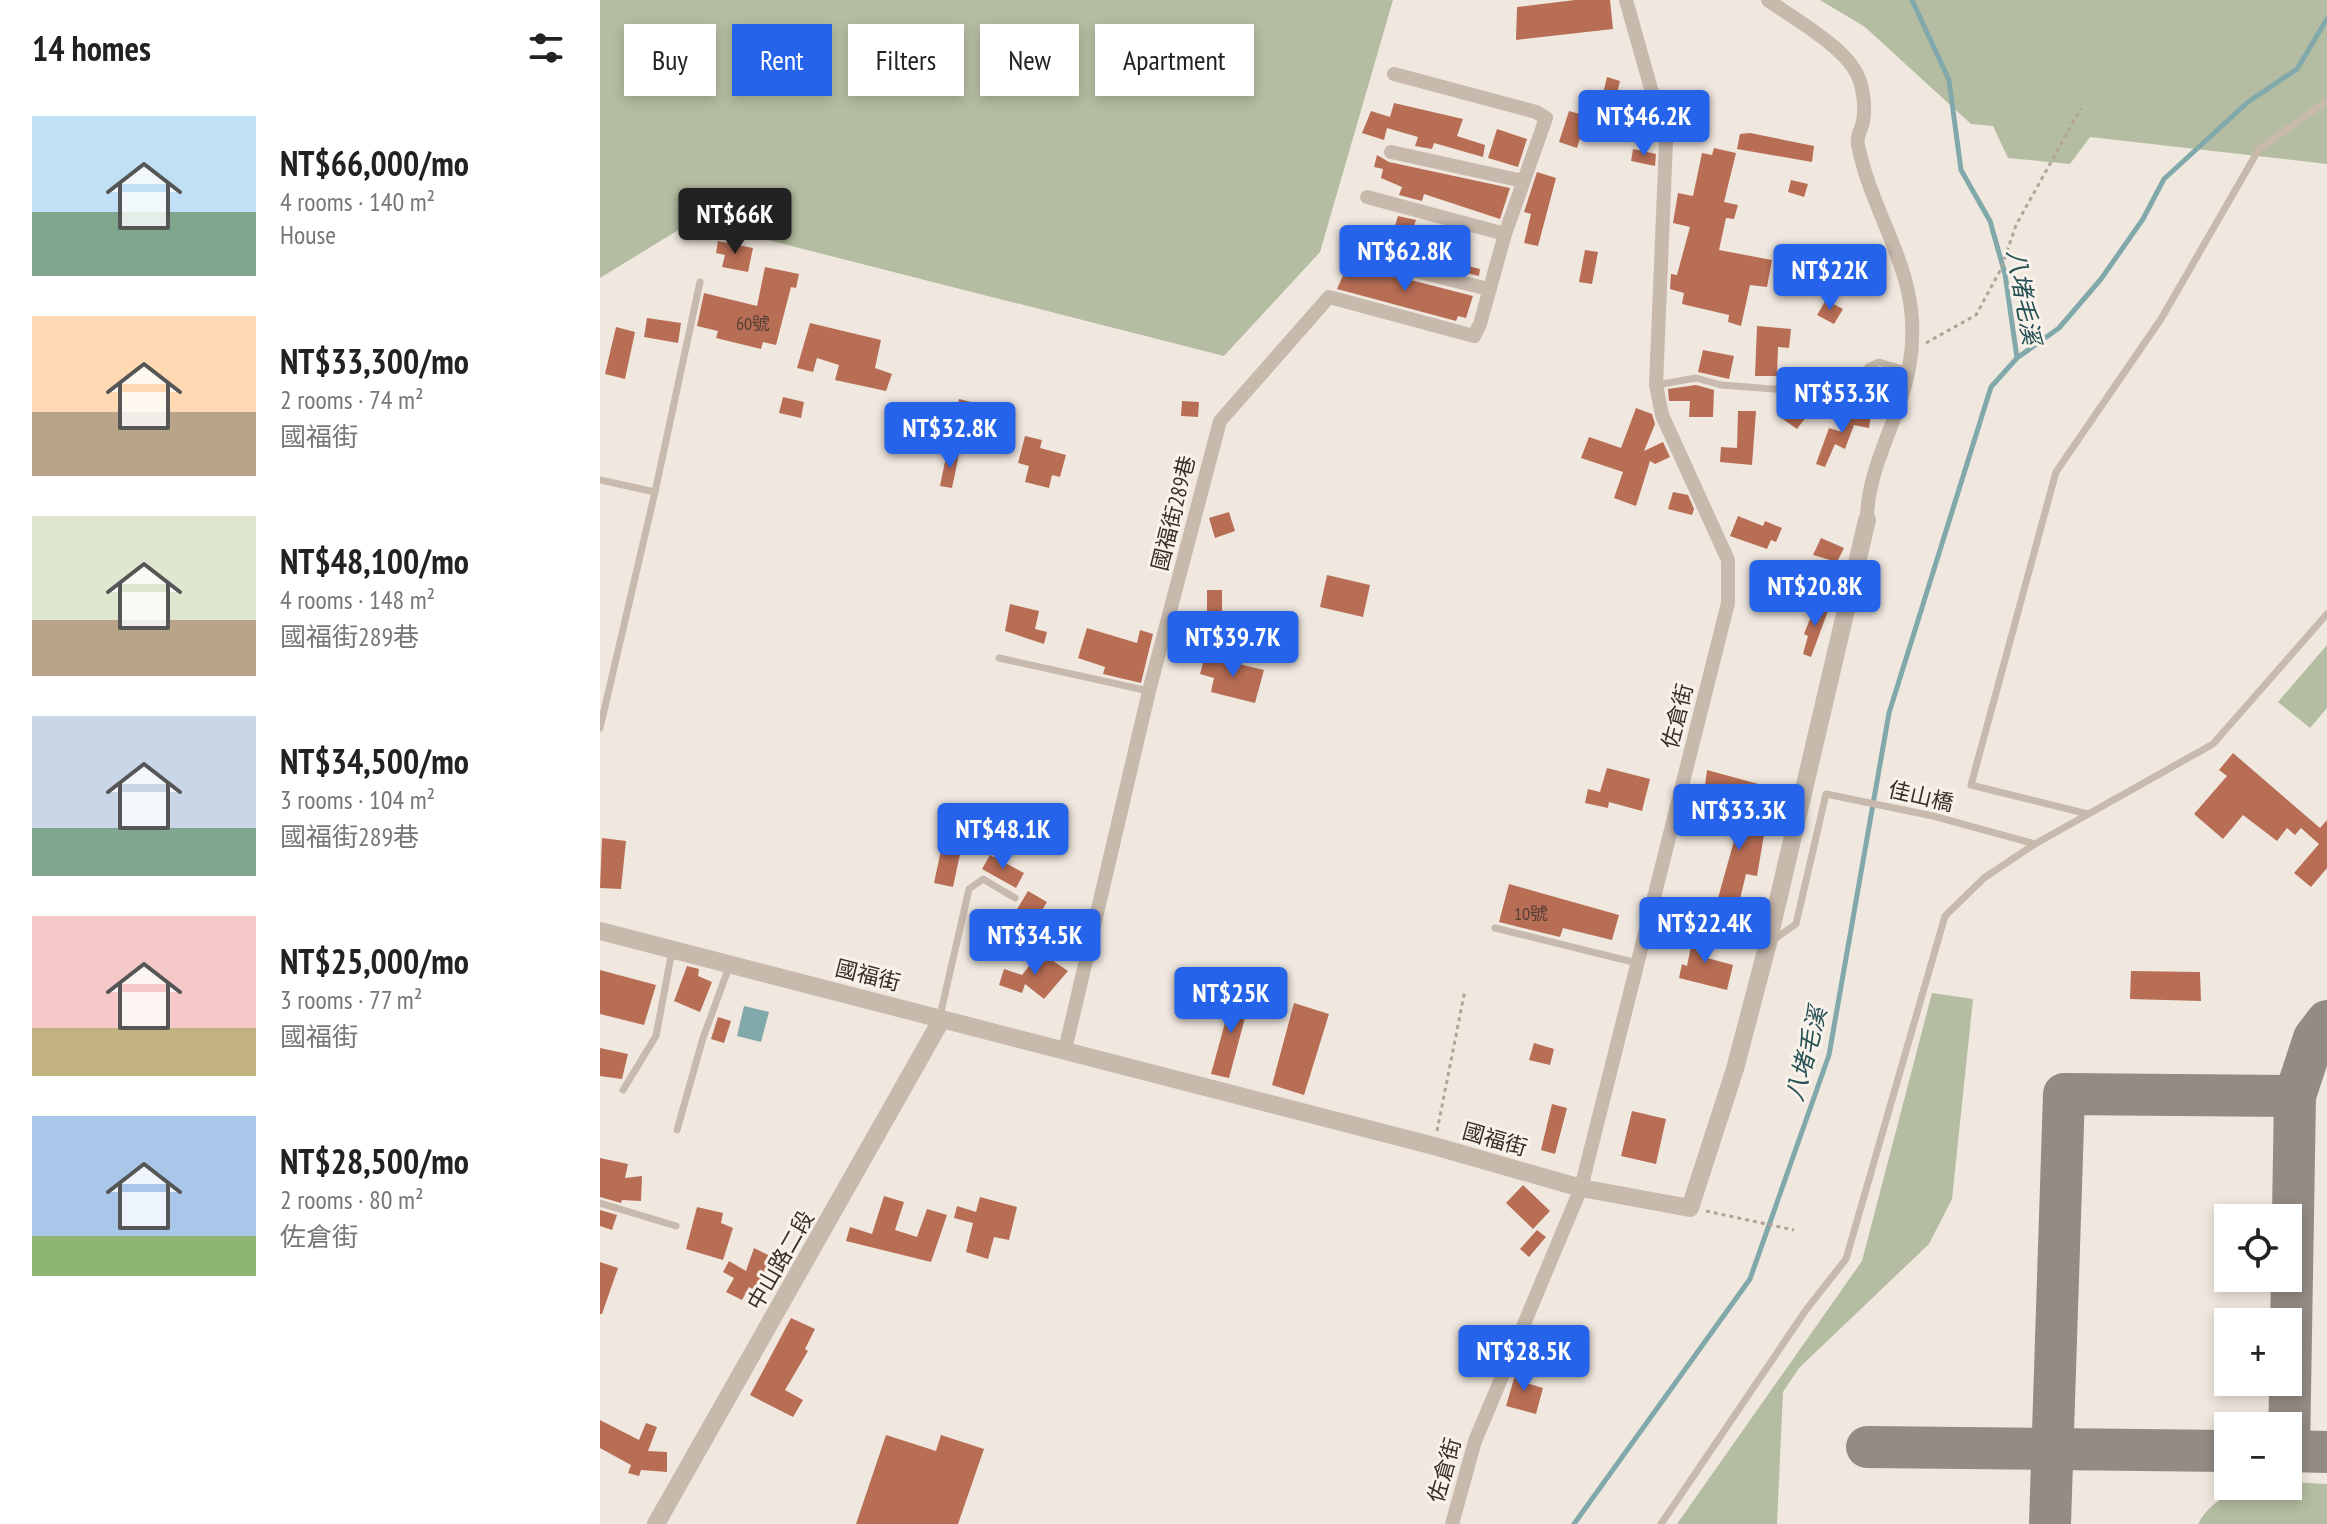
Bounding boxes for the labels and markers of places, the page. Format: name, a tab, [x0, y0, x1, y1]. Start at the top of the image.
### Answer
pin: NT$46.2K	[1561, 90, 1727, 158]
pin: NT$66K	[670, 188, 800, 256]
pin: NT$62.8K	[1322, 225, 1488, 293]
pin: NT$22K	[1765, 244, 1895, 312]
pin: NT$53.3K	[1759, 367, 1925, 435]
pin: NT$32.8K	[867, 402, 1033, 470]
pin: NT$20.8K	[1732, 560, 1898, 628]
pin: NT$39.7K	[1150, 611, 1316, 679]
pin: NT$33.3K	[1656, 784, 1822, 852]
pin: NT$48.1K	[920, 803, 1086, 871]
pin: NT$22.4K	[1622, 897, 1788, 965]
pin: NT$34.5K	[952, 909, 1118, 977]
pin: NT$25K	[1166, 967, 1296, 1035]
pin: NT$28.5K	[1441, 1325, 1607, 1393]

